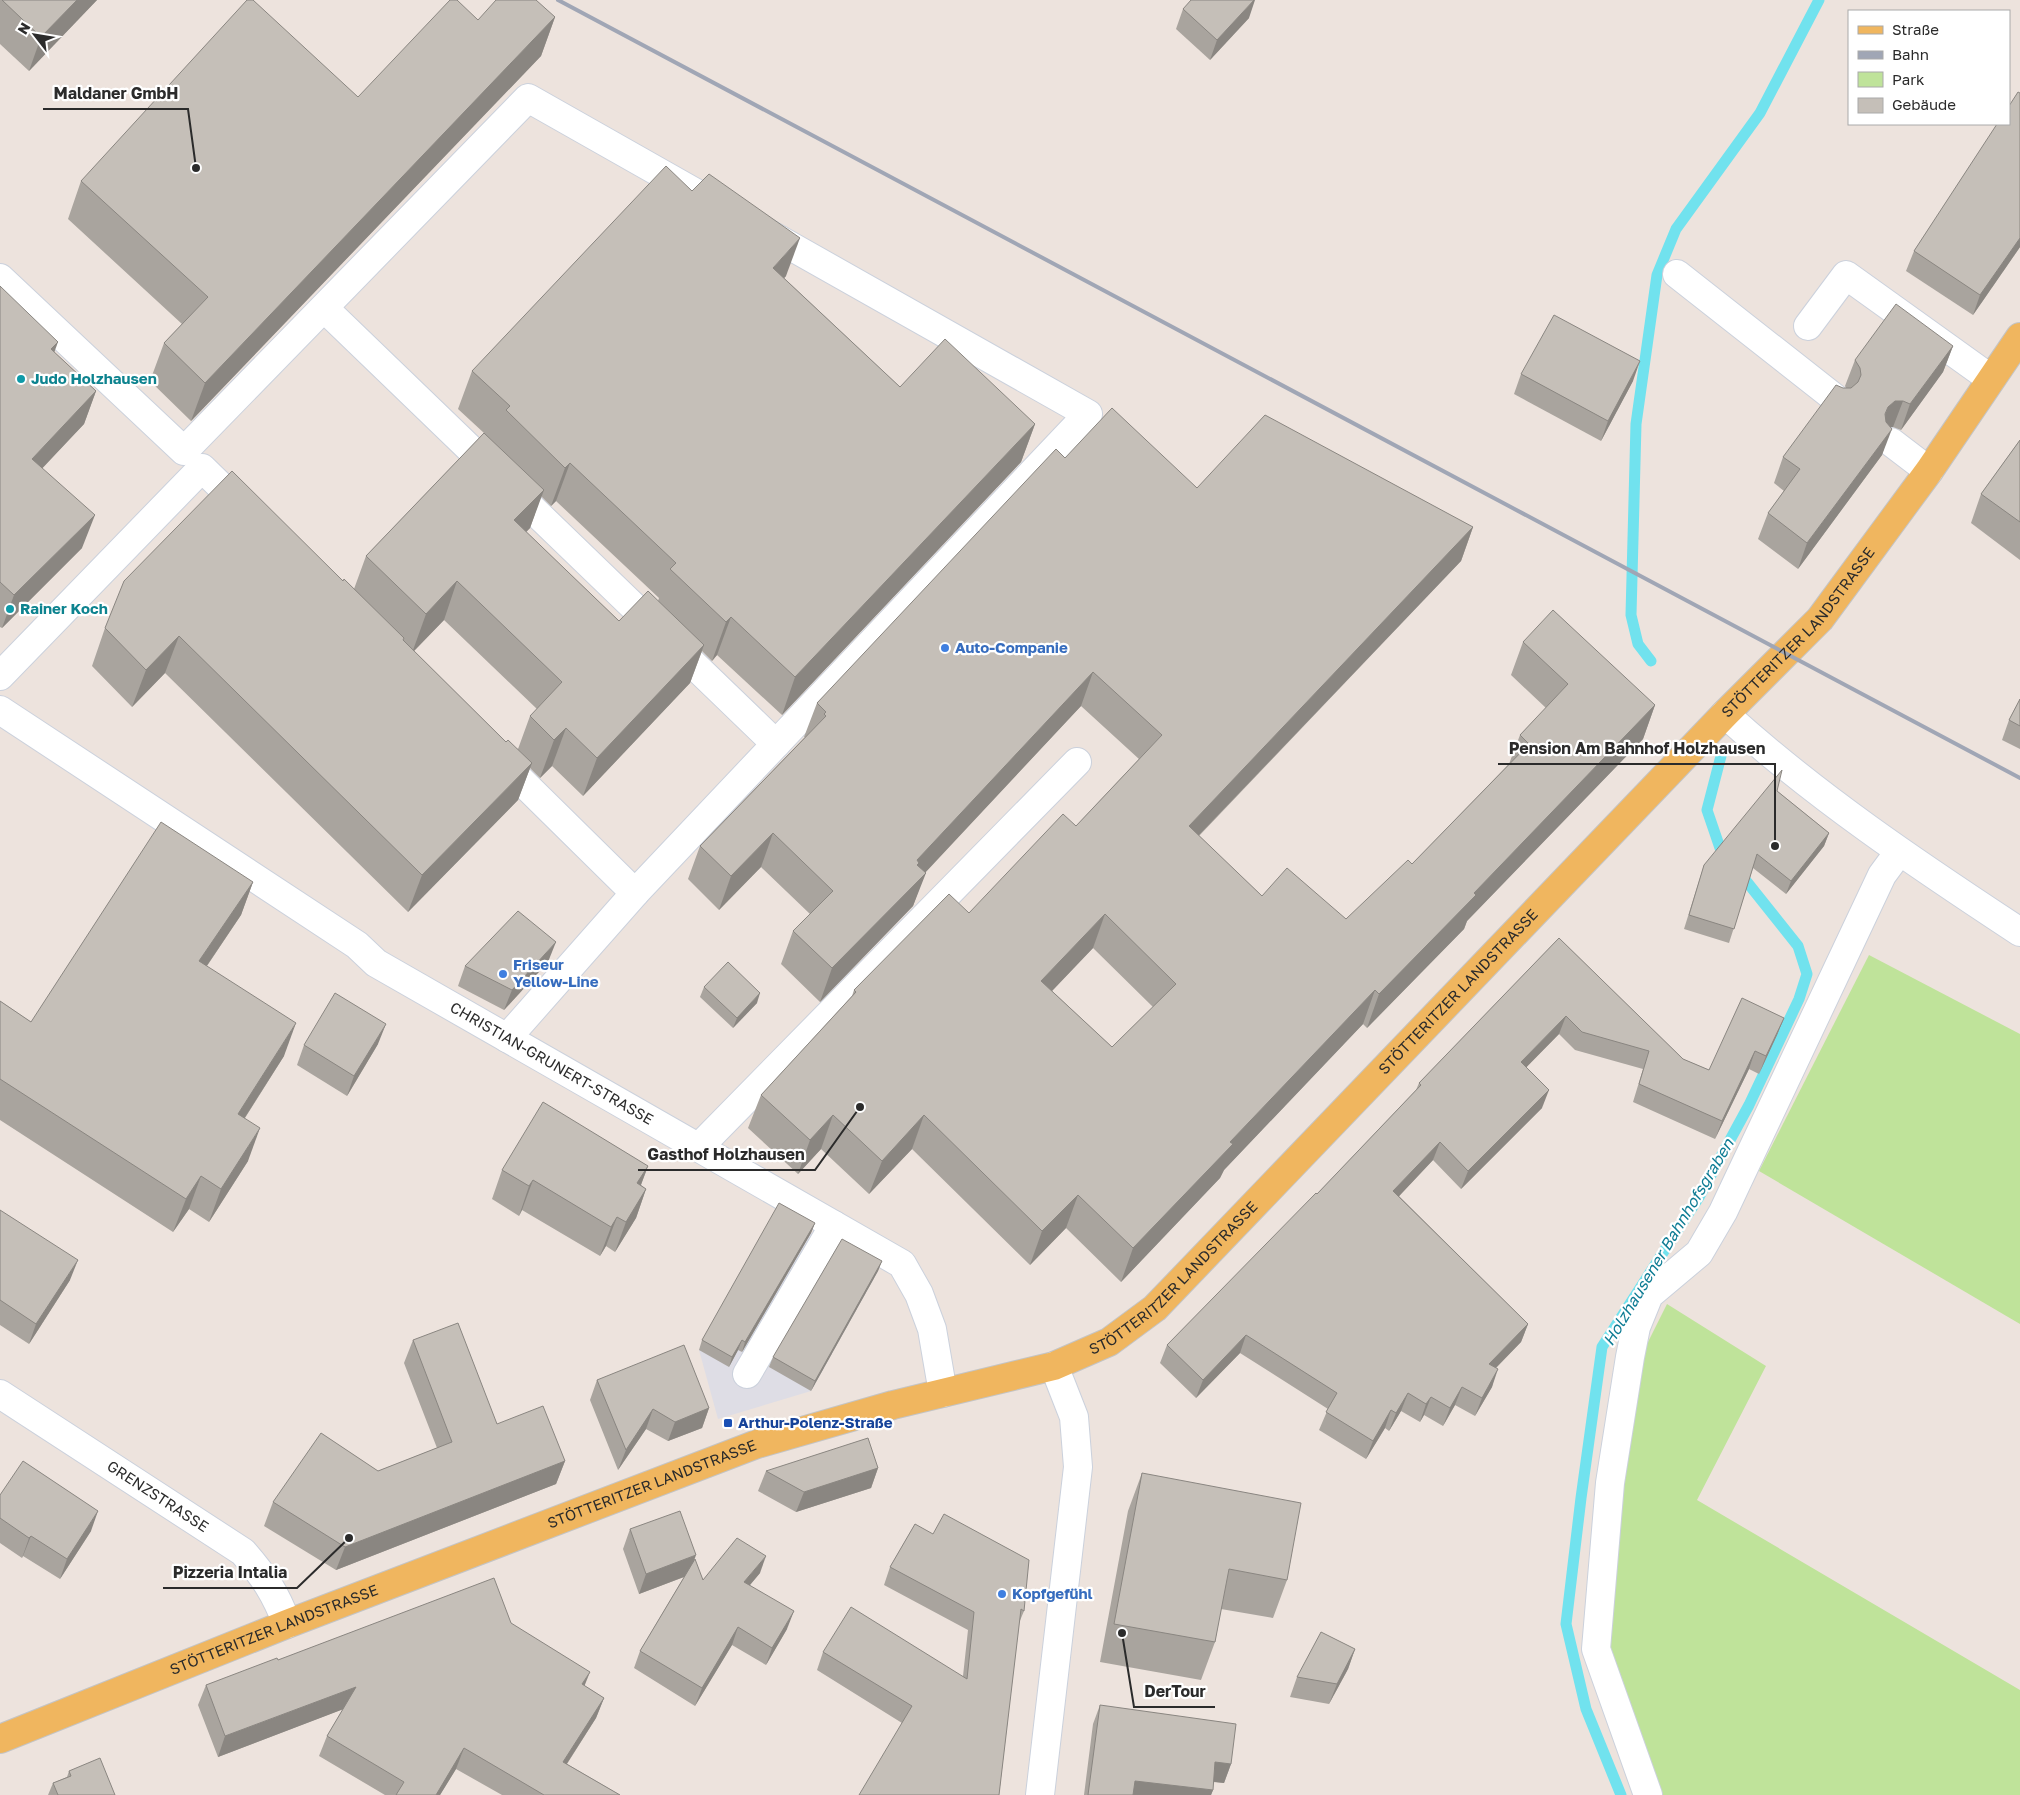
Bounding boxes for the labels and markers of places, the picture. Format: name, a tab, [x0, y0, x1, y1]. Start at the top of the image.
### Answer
callout: Maldaner GmbH	[43, 78, 188, 109]
place label: Judo Holzhausen	[31, 369, 157, 387]
marker: Judo Holzhausen	[15, 373, 27, 385]
place label: Rainer Koch	[20, 599, 108, 617]
marker: Rainer Koch	[4, 603, 16, 615]
place label: Auto-Companie	[955, 638, 1068, 656]
marker: Auto-Companie	[939, 642, 951, 654]
callout: Pension Am Bahnhof Holzhausen	[1498, 733, 1775, 764]
place label: Friseur Yellow-Line	[513, 955, 599, 990]
marker: Friseur Yellow-Line	[497, 968, 509, 980]
callout: Gasthof Holzhausen	[638, 1139, 815, 1170]
place label: Arthur-Polenz-Straße	[738, 1413, 893, 1431]
marker: Arthur-Polenz-Straße	[722, 1417, 734, 1429]
callout: Pizzeria Intalia	[163, 1557, 297, 1588]
place label: Kopfgefühl	[1012, 1584, 1093, 1602]
marker: Kopfgefühl	[996, 1588, 1008, 1600]
callout: DerTour	[1134, 1676, 1215, 1707]

